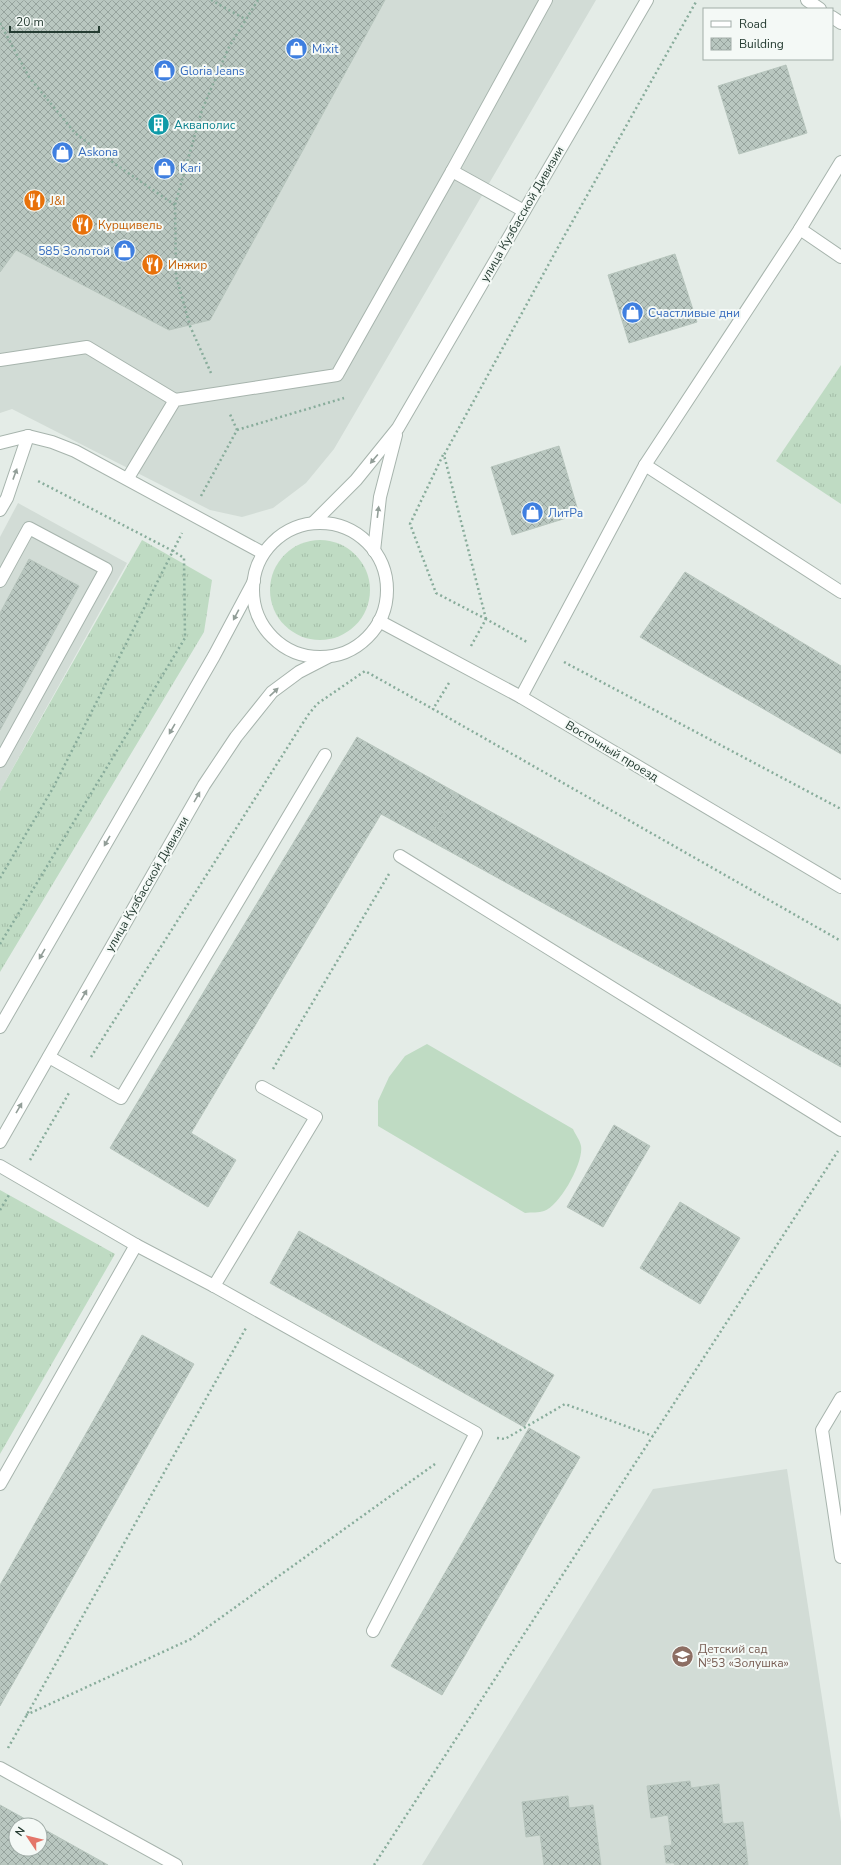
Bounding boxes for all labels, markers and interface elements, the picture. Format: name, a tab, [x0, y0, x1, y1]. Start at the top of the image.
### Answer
scale bar	[10, 8, 99, 34]
legend	[703, 8, 833, 60]
text: 20 m	[16, 14, 44, 30]
text: Road	[739, 16, 767, 32]
shop icon: Mixit	[283, 36, 309, 62]
text: Building	[739, 36, 784, 52]
place label: Mixit	[312, 41, 339, 57]
shop icon: Gloria Jeans	[152, 58, 178, 84]
place label: Gloria Jeans	[180, 63, 245, 79]
building icon: Акваполис	[145, 112, 171, 138]
place label: Акваполис	[174, 117, 236, 133]
shop icon: Askona	[50, 139, 76, 165]
street label: улица Кузбасской Дивизии	[477, 143, 567, 285]
place label: Askona	[78, 144, 118, 160]
shop icon: Kari	[152, 155, 178, 181]
place label: Kari	[180, 160, 201, 176]
restaurant icon: J&I	[22, 188, 48, 214]
place label: J&I	[49, 193, 65, 209]
restaurant icon: Курщивель	[70, 212, 96, 238]
place label: Курщивель	[98, 217, 162, 233]
shop icon: 585 Золотой	[112, 238, 138, 264]
place label: 585 Золотой	[38, 243, 110, 259]
restaurant icon: Инжир	[140, 252, 166, 278]
place label: Инжир	[168, 257, 207, 273]
shop icon: Счастливые дни	[620, 300, 646, 326]
place label: Счастливые дни	[648, 305, 740, 321]
one-way arrow	[369, 454, 378, 465]
one-way arrow	[12, 468, 18, 480]
shop icon: ЛитРа	[519, 500, 545, 526]
place label: ЛитРа	[548, 505, 583, 521]
one-way arrow	[375, 506, 381, 518]
one-way arrow	[233, 609, 239, 621]
one-way arrow	[268, 688, 279, 697]
street label: Восточный проезд	[563, 717, 661, 785]
one-way arrow	[169, 723, 176, 735]
one-way arrow	[194, 791, 200, 803]
street label: улица Кузбасской Дивизии	[102, 813, 192, 955]
one-way arrow	[104, 835, 111, 847]
one-way arrow	[39, 948, 46, 960]
one-way arrow	[80, 989, 87, 1001]
one-way arrow	[16, 1102, 23, 1114]
place label: Детский сад №53 «Золушка»	[698, 1641, 789, 1671]
school or university icon: Детский сад №53 «Золушка»	[670, 1643, 696, 1669]
north arrow	[8, 1817, 48, 1857]
text: N	[12, 1824, 29, 1839]

